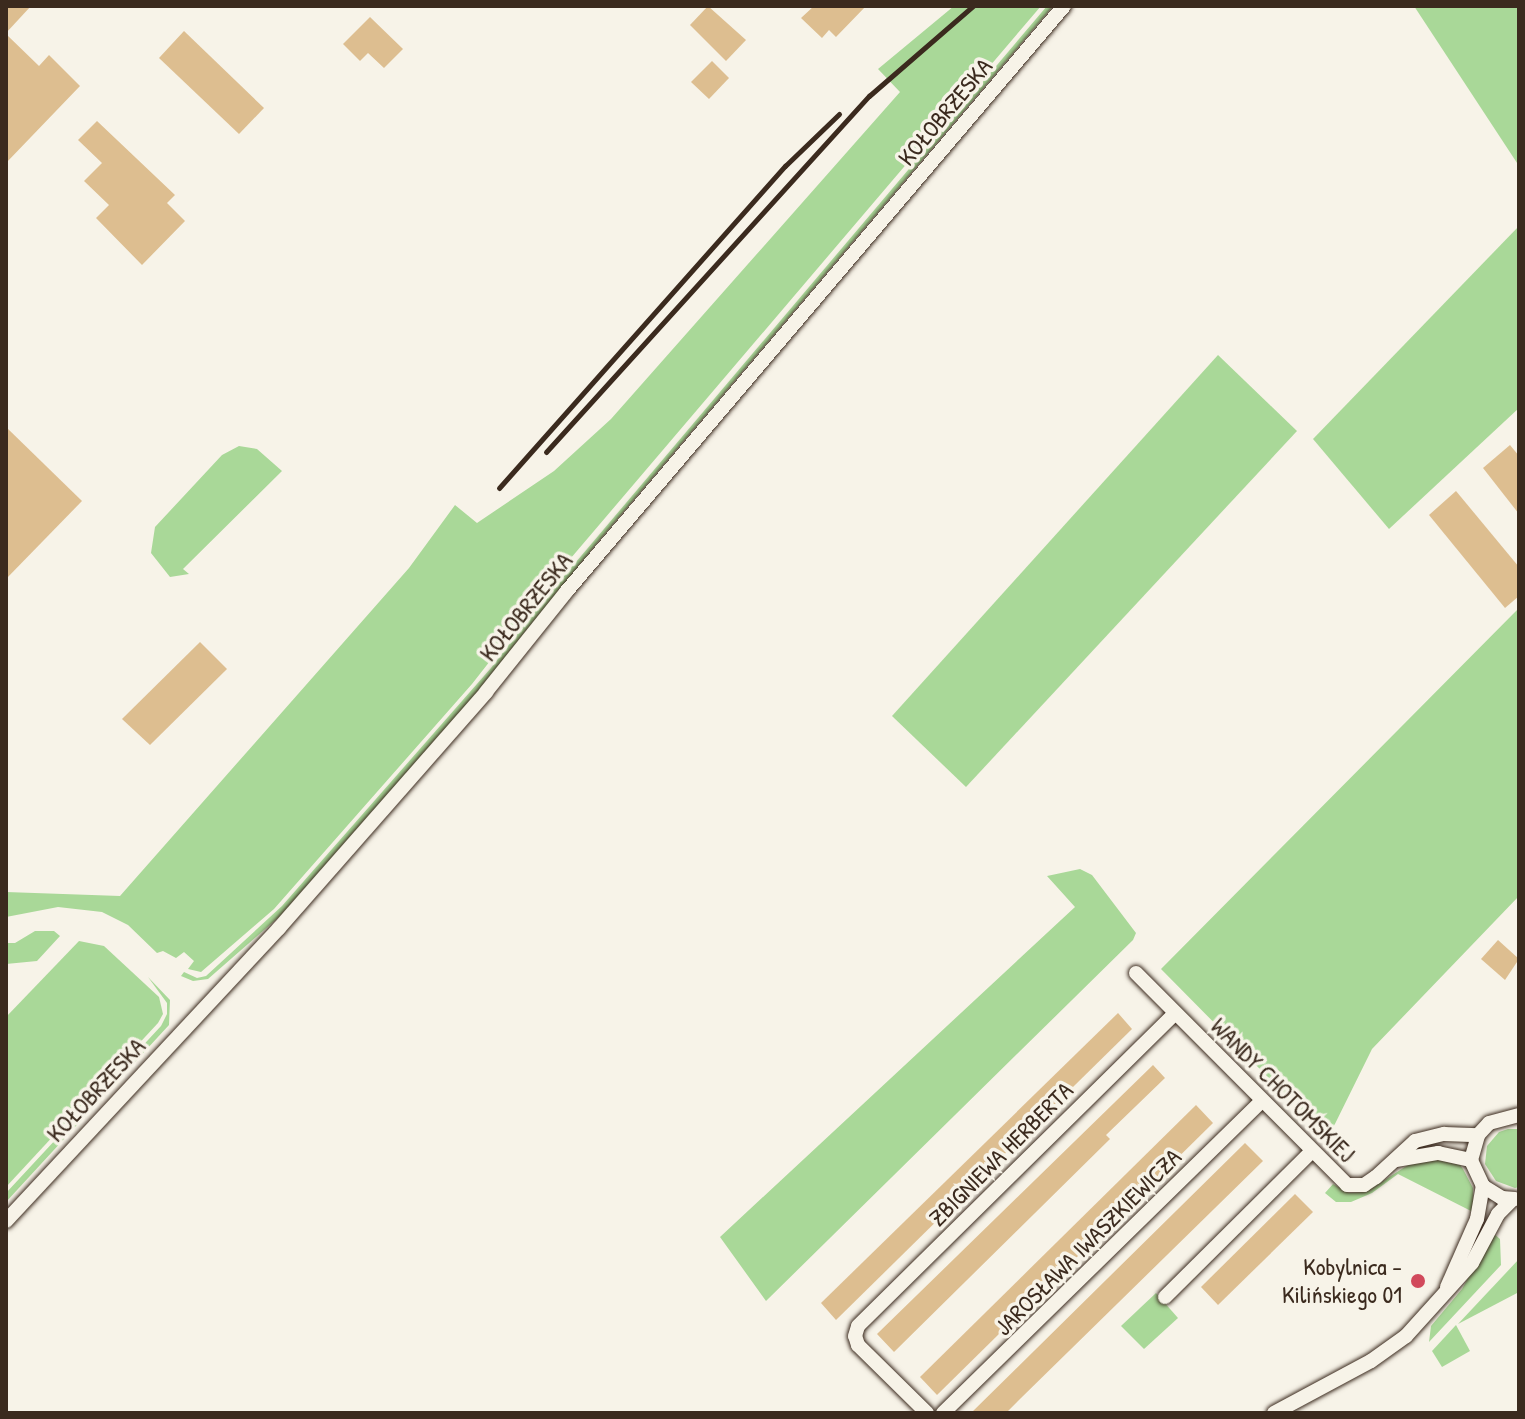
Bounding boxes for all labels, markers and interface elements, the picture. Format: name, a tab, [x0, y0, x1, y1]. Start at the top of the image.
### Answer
street label: KOŁOBRZESKA	[892, 53, 998, 171]
street label: KOŁOBRZESKA	[474, 547, 578, 667]
street label: WANDY CHOTOMSKIEJ	[1205, 1012, 1361, 1168]
street label: KOŁOBRZESKA	[41, 1032, 151, 1148]
street label: ZBIGNIEWA HERBERTA	[923, 1076, 1079, 1232]
street label: JAROSŁAWA IWASZKIEWICZA	[989, 1143, 1187, 1341]
place label: Kobylnica - Kilińskiego 01	[1282, 1253, 1402, 1309]
marker: Kobylnica - Kilińskiego 01	[1409, 1272, 1427, 1290]

